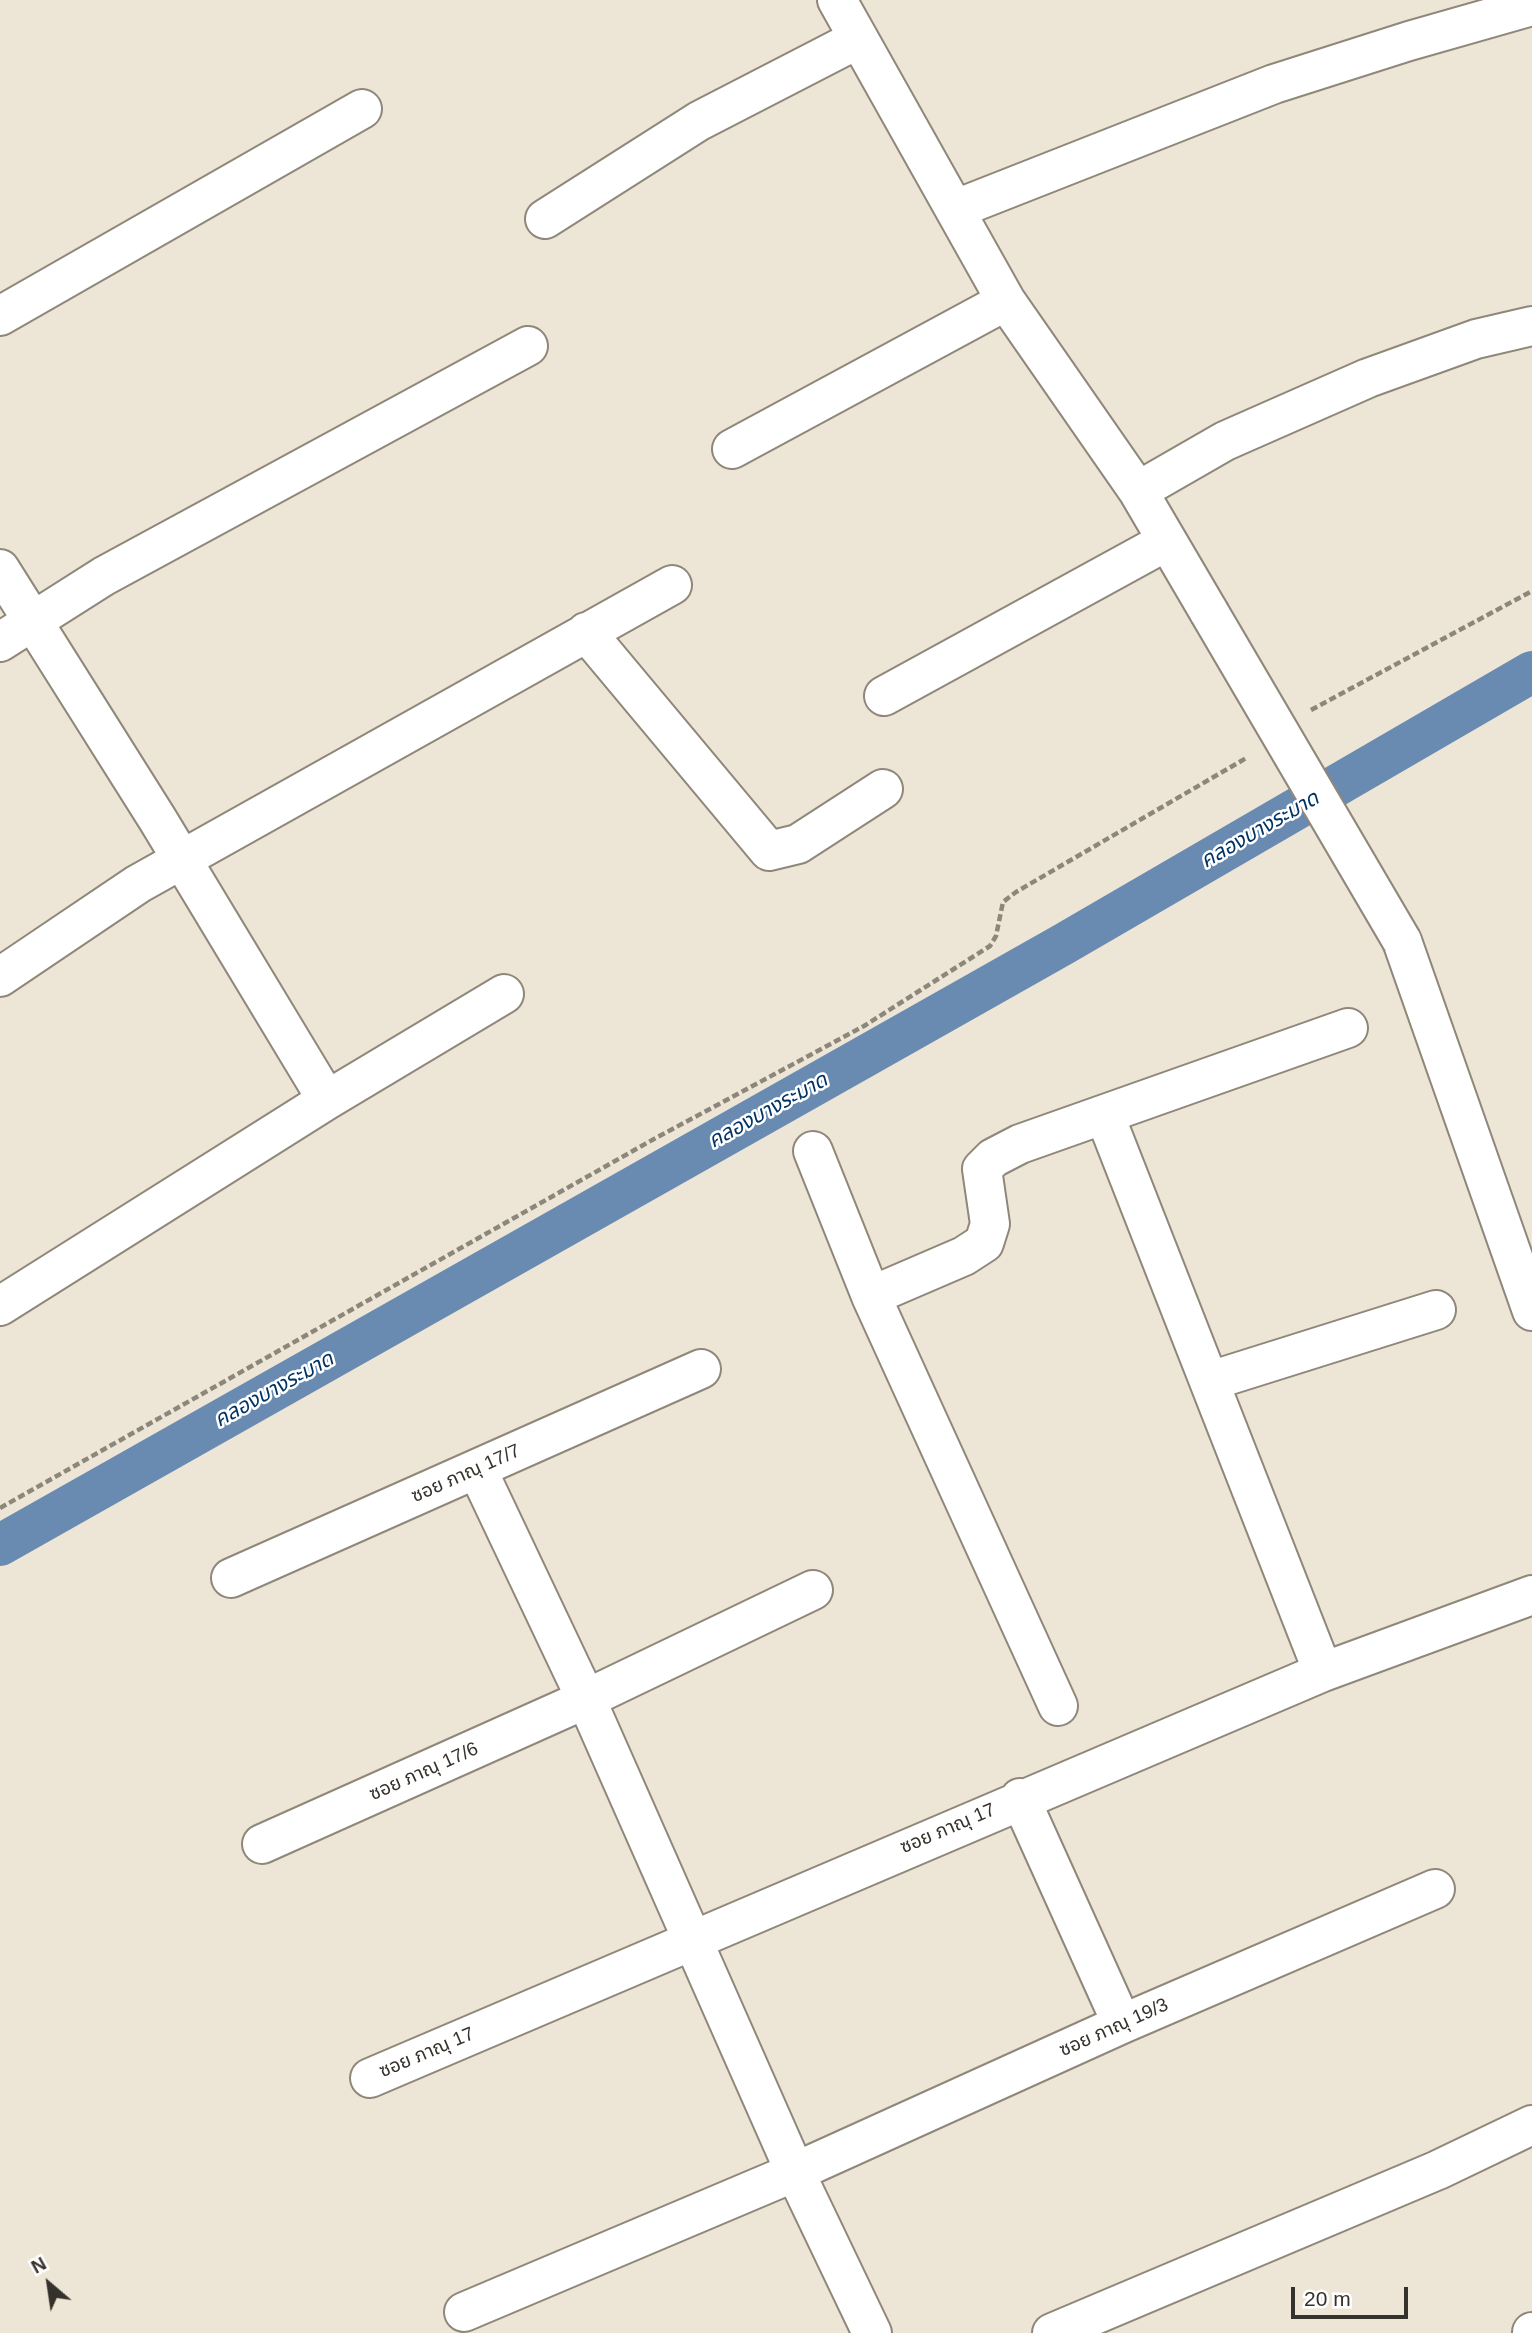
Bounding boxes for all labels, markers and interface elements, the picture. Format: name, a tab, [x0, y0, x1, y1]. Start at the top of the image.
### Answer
water label: คลองบางระมาด	[1196, 786, 1324, 874]
water label: คลองบางระมาด	[704, 1068, 832, 1154]
water label: คลองบางระมาด	[210, 1347, 338, 1433]
street label: ซอย ภาณุ 17/7	[408, 1440, 524, 1508]
street label: ซอย ภาณุ 17/6	[366, 1738, 482, 1806]
street label: ซอย ภาณุ 17	[897, 1799, 999, 1859]
street label: ซอย ภาณุ 19/3	[1056, 1994, 1172, 2062]
street label: ซอย ภาณุ 17	[376, 2023, 478, 2083]
north arrow	[14, 2249, 84, 2319]
text: N	[27, 2253, 50, 2278]
scale bar	[1294, 2274, 1411, 2318]
text: 20 m	[1304, 2287, 1351, 2310]

